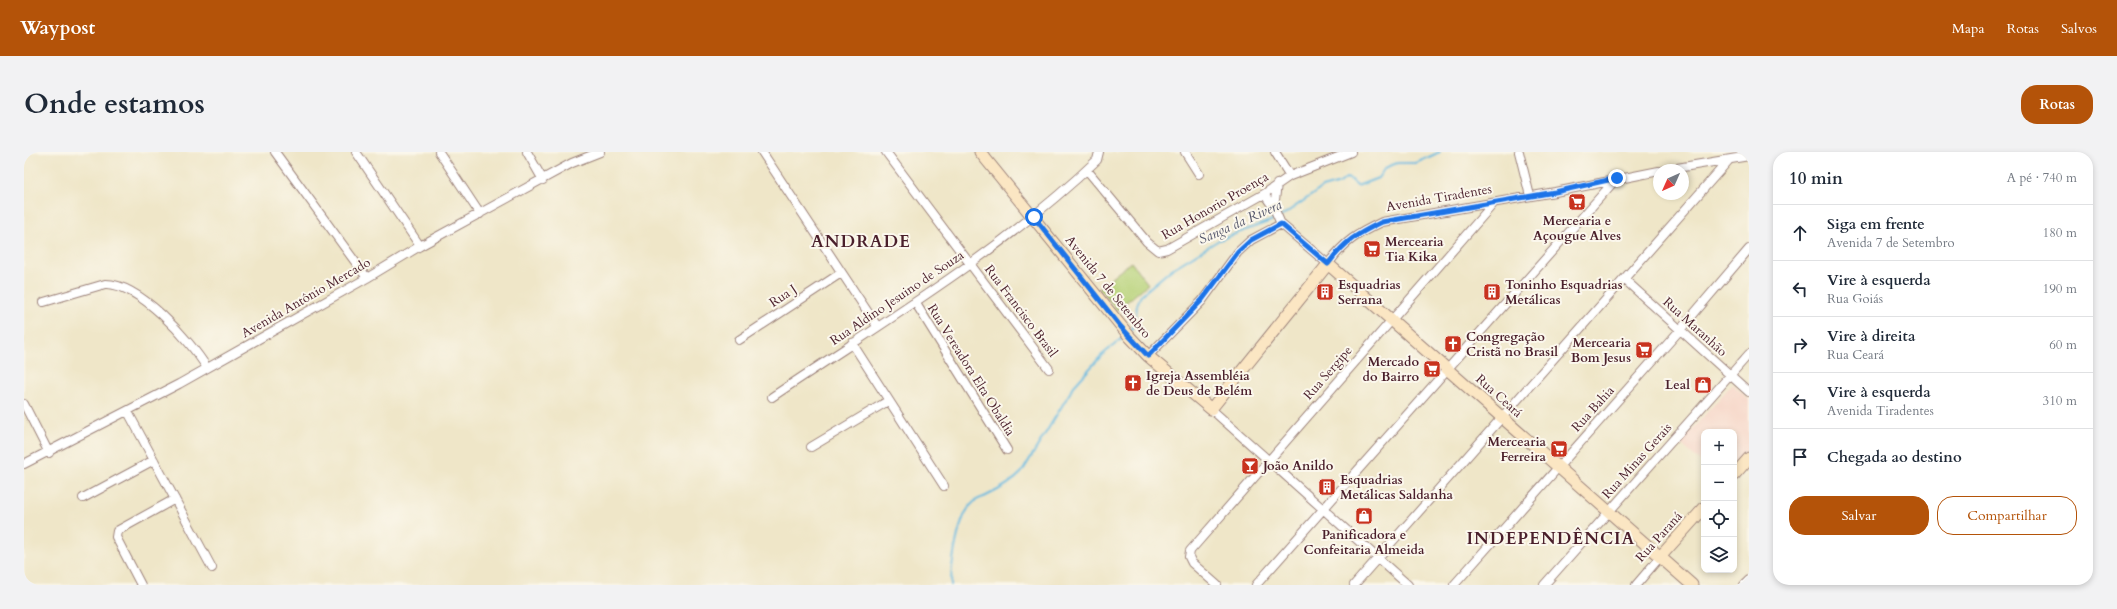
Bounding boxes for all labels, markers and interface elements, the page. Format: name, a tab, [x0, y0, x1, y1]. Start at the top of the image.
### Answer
text: Waypost	[20, 15, 95, 41]
text: Mapa	[1952, 19, 1985, 38]
text: Rotas	[2007, 19, 2039, 38]
text: Salvos	[2061, 19, 2097, 38]
text: Onde estamos	[24, 85, 205, 123]
button: Rotas	[2021, 85, 2093, 124]
north arrow	[1653, 164, 1689, 200]
text: 10 min	[1789, 167, 1843, 190]
street label: Rua Honorio Proença	[1158, 168, 1272, 244]
route end	[1608, 169, 1626, 187]
text: A pé · 740 m	[2007, 169, 2077, 187]
street label: Avenida Tiradentes	[1385, 180, 1493, 216]
supermarket icon: Mercearia e Açougue Alves	[1567, 192, 1587, 212]
water label: Sanga da Rivera	[1195, 195, 1285, 249]
route start	[1025, 208, 1043, 226]
place label: Mercearia e Açougue Alves	[1533, 212, 1621, 245]
text: Siga em frente	[1827, 214, 1925, 234]
icon: ahead	[1789, 222, 1811, 244]
text: 180 m	[2043, 224, 2077, 242]
district label: ANDRADE	[811, 230, 911, 253]
street label: Avenida 7 de Setembro	[1061, 232, 1155, 342]
place label: Mercearia Tia Kika	[1385, 233, 1444, 266]
text: Avenida 7 de Setembro	[1827, 234, 1954, 252]
supermarket icon: Mercearia Tia Kika	[1362, 239, 1382, 259]
street label: Rua Aldino Jesuino de Souza	[826, 246, 968, 350]
street label: Avenida Antônio Mercado	[238, 254, 374, 342]
street label: Rua Francisco Brasil	[980, 261, 1062, 361]
text: Vire à esquerda	[1827, 270, 1931, 290]
place label: Esquadrias Serrana	[1338, 276, 1401, 309]
place label: Toninho Esquadrias Metálicas	[1505, 276, 1623, 309]
icon: left	[1789, 278, 1811, 300]
street label: Rua J	[766, 280, 800, 312]
text: 190 m	[2043, 280, 2077, 298]
building icon: Esquadrias Serrana	[1315, 282, 1335, 302]
building icon: Toninho Esquadrias Metálicas	[1482, 282, 1502, 302]
text: Rua Goiás	[1827, 290, 1883, 308]
street label: Rua Maranhão	[1659, 293, 1731, 361]
street label: Rua Vereadora Elta Obaldia	[923, 301, 1019, 440]
text: Vire à direita	[1827, 326, 1915, 346]
place label: Congregação Cristã no Brasil	[1466, 328, 1558, 361]
church icon: Congregação Cristã no Brasil	[1443, 334, 1463, 354]
place label: Mercearia Bom Jesus	[1571, 334, 1632, 367]
icon: right	[1789, 334, 1811, 356]
text: 60 m	[2049, 336, 2077, 354]
supermarket icon: Mercearia Bom Jesus	[1634, 340, 1654, 360]
street label: Rua Sergipe	[1299, 342, 1357, 404]
text: Rua Ceará	[1827, 346, 1884, 364]
place label: Mercado do Bairro	[1363, 353, 1419, 386]
supermarket icon: Mercado do Bairro	[1422, 359, 1442, 379]
place label: Igreja Assembléia de Deus de Belém	[1146, 367, 1252, 400]
street label: Rua Ceará	[1472, 370, 1527, 422]
church icon: Igreja Assembléia de Deus de Belém	[1123, 373, 1143, 393]
shop icon: Leal	[1693, 375, 1713, 395]
place label: Leal	[1665, 376, 1690, 394]
street label: Rua Bahia	[1568, 382, 1619, 436]
text: Vire à esquerda	[1827, 382, 1931, 402]
icon: left	[1789, 390, 1811, 412]
text: 310 m	[2043, 392, 2077, 410]
text: Avenida Tiradentes	[1827, 402, 1934, 420]
street label: Rua Minas Gerais	[1598, 419, 1676, 503]
map controls	[1701, 429, 1737, 573]
button: +	[1701, 429, 1737, 465]
place label: Mercearia Ferreira	[1487, 433, 1547, 466]
supermarket icon: Mercearia Ferreira	[1549, 439, 1569, 459]
icon: arrive	[1789, 446, 1811, 468]
text: Chegada ao destino	[1827, 447, 1962, 467]
bar icon: João Anildo	[1240, 456, 1260, 476]
place label: João Anildo	[1261, 457, 1334, 475]
button: −	[1701, 465, 1737, 501]
place label: Esquadrias Metálicas Saldanha	[1340, 471, 1454, 504]
building icon: Esquadrias Metálicas Saldanha	[1317, 477, 1337, 497]
button: Salvar	[1789, 496, 1929, 535]
button: Compartilhar	[1937, 496, 2077, 535]
button: locate	[1701, 501, 1737, 537]
shop icon: Panificadora e Confeitaria Almeida	[1354, 506, 1374, 526]
street label: Rua Paraná	[1632, 508, 1687, 566]
place label: Panificadora e Confeitaria Almeida	[1304, 526, 1425, 559]
district label: INDEPENDÊNCIA	[1467, 527, 1635, 550]
button: layers	[1701, 537, 1737, 573]

